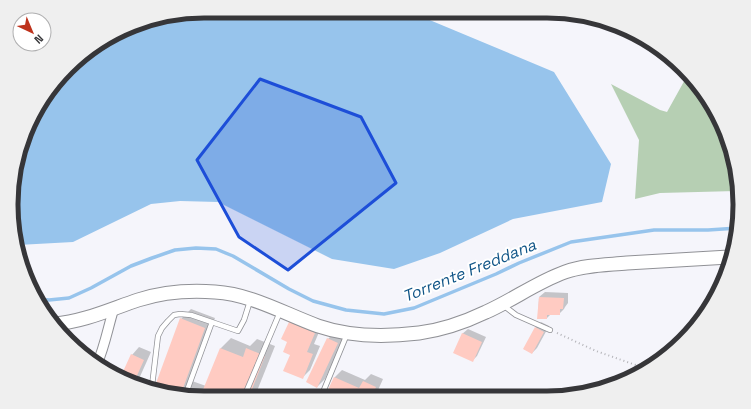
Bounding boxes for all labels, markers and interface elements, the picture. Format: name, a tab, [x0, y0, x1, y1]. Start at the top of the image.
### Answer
north arrow	[12, 12, 52, 52]
text: N	[31, 32, 46, 47]
water label: Torrente Freddana	[399, 234, 540, 307]

